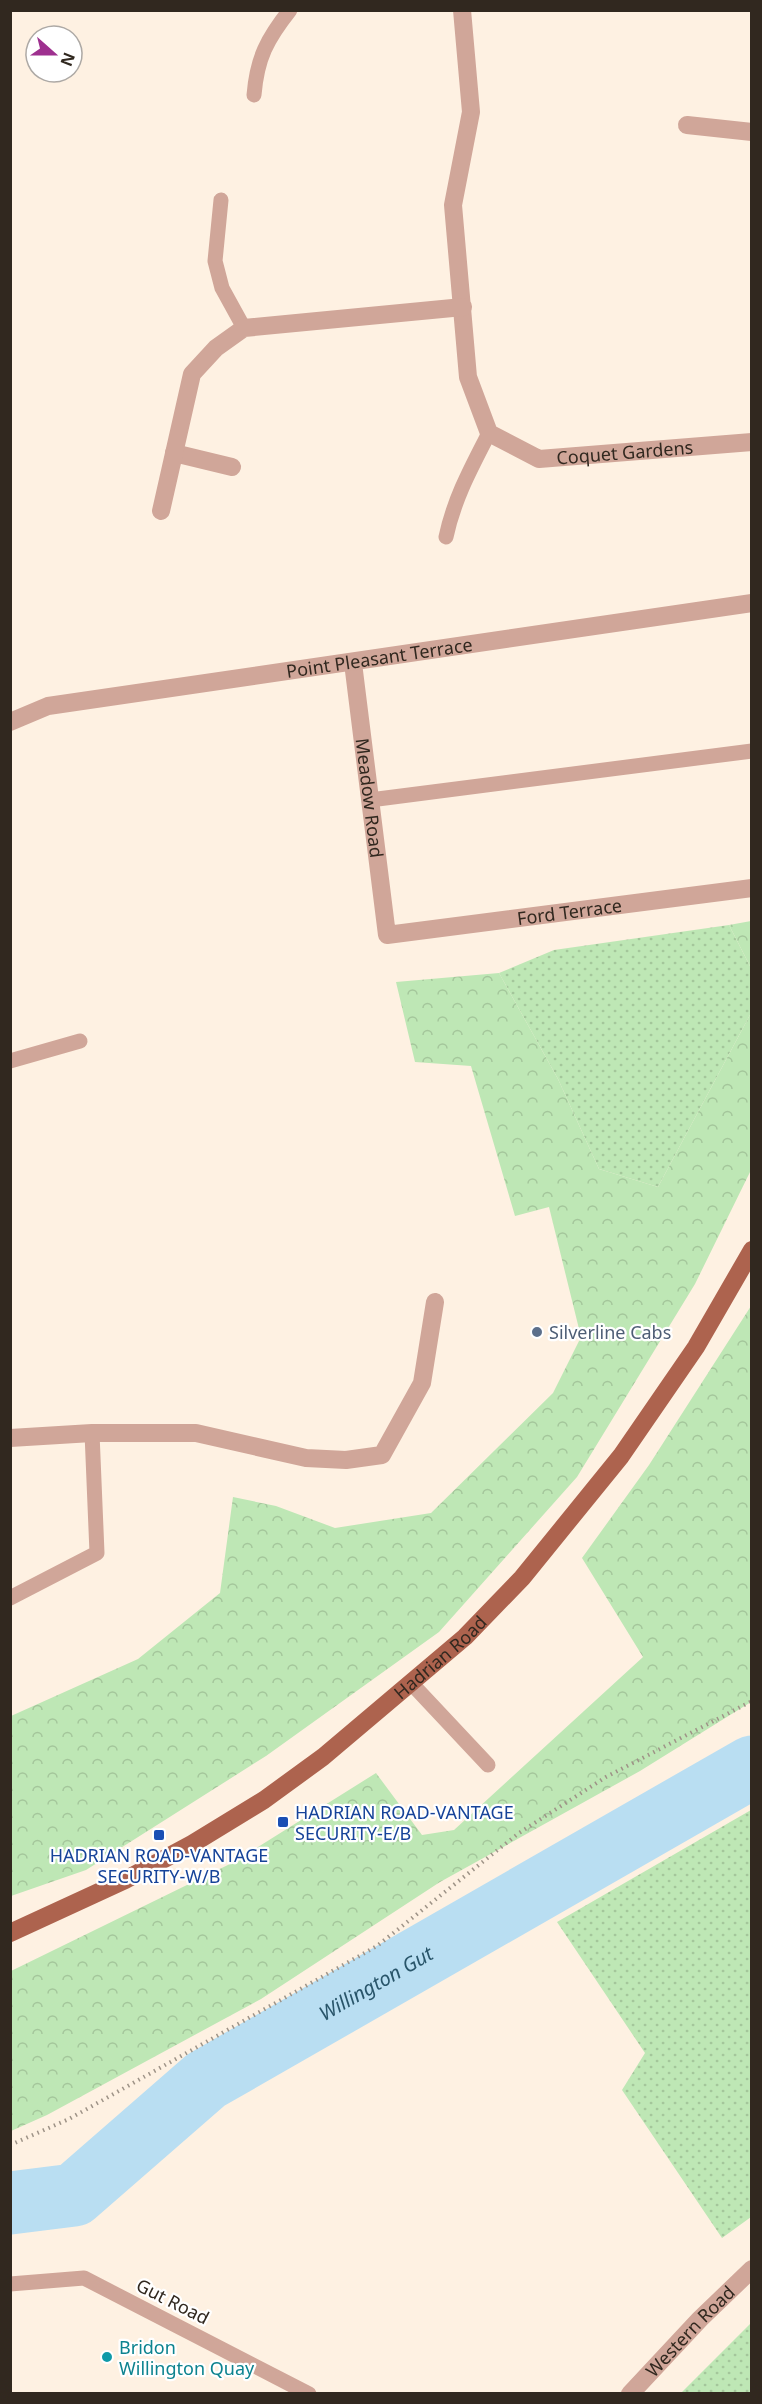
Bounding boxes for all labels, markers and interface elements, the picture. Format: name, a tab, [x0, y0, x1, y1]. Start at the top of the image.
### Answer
north arrow	[24, 24, 84, 84]
text: N	[55, 49, 81, 69]
street label: Coquet Gardens	[555, 435, 694, 470]
street label: Point Pleasant Terrace	[285, 632, 474, 683]
street label: Meadow Road	[350, 737, 389, 859]
street label: Ford Terrace	[516, 893, 623, 930]
place label: Silverline Cabs	[549, 1320, 671, 1344]
marker: Silverline Cabs	[530, 1325, 544, 1339]
street label: Hadrian Road	[389, 1610, 492, 1704]
place label: HADRIAN ROAD-VANTAGE SECURITY-E/B	[295, 1800, 514, 1845]
marker: HADRIAN ROAD-VANTAGE SECURITY-E/B	[276, 1815, 290, 1829]
marker: HADRIAN ROAD-VANTAGE SECURITY-W/B	[152, 1828, 166, 1842]
place label: HADRIAN ROAD-VANTAGE SECURITY-W/B	[50, 1843, 268, 1888]
water label: Willington Gut	[314, 1939, 439, 2026]
street label: Gut Road	[133, 2272, 213, 2330]
street label: Western Road	[640, 2280, 740, 2382]
place label: Bridon Willington Quay	[119, 2335, 255, 2380]
marker: Bridon Willington Quay	[100, 2350, 114, 2364]

